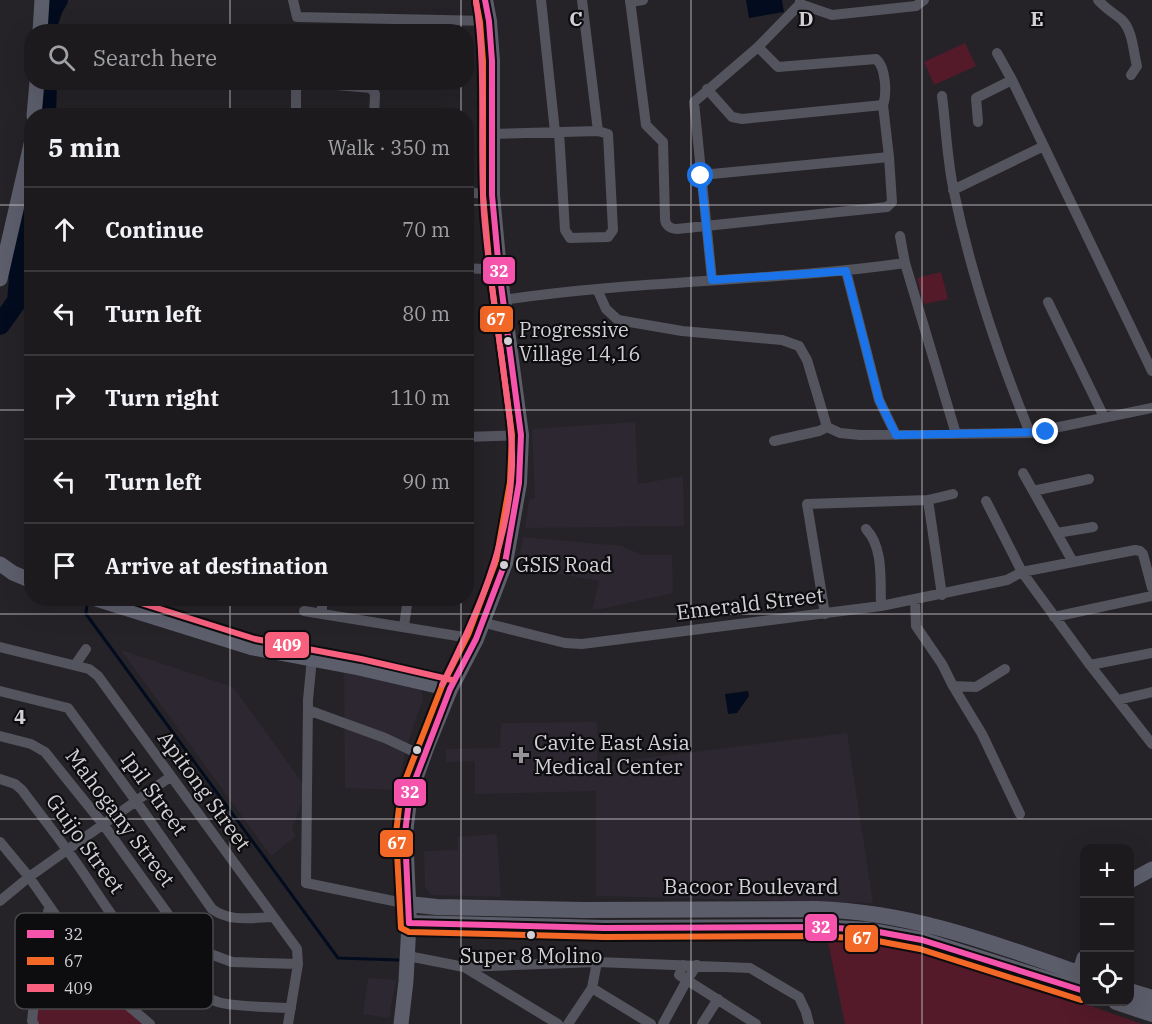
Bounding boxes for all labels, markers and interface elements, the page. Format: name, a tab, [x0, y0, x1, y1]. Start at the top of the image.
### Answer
text: C	[569, 5, 583, 32]
text: D	[798, 5, 814, 32]
text: E	[1030, 5, 1044, 32]
search box	[24, 24, 474, 90]
icon: search	[45, 41, 78, 74]
text: Search here	[93, 43, 217, 72]
text: 5 min	[48, 130, 121, 164]
text: Walk · 350 m	[328, 134, 450, 161]
route start	[687, 162, 713, 188]
icon: ahead	[48, 213, 81, 246]
text: Continue	[105, 215, 204, 244]
text: 70 m	[402, 216, 450, 243]
line badge: 32	[482, 256, 516, 285]
text: 32	[489, 261, 509, 281]
icon: left	[48, 297, 81, 330]
text: Turn left	[105, 299, 201, 328]
text: 80 m	[402, 300, 450, 327]
line badge: 67	[479, 305, 514, 333]
text: 67	[486, 309, 506, 329]
place label: Progressive Village 14,16	[519, 316, 640, 367]
marker: Progressive Village 14,16	[502, 335, 514, 347]
icon: right	[48, 381, 81, 414]
text: Turn right	[105, 383, 219, 412]
text: 110 m	[390, 384, 450, 411]
route end	[1032, 418, 1058, 444]
icon: left	[48, 465, 81, 498]
text: Turn left	[105, 467, 201, 496]
text: 90 m	[402, 468, 450, 495]
icon: arrive	[48, 549, 81, 582]
text: Arrive at destination	[105, 551, 328, 580]
place label: GSIS Road	[515, 551, 612, 578]
marker: GSIS Road	[498, 559, 510, 571]
street label: Emerald Street	[675, 580, 825, 626]
line badge: 409	[264, 631, 310, 659]
text: 409	[273, 635, 301, 655]
text: 4	[14, 703, 26, 730]
street label: Apitong Street	[152, 725, 258, 856]
place label: Cavite East Asia Medical Center	[534, 728, 690, 780]
street label: Mahogany Street	[60, 743, 182, 892]
unlabelled marker	[411, 744, 423, 756]
street label: Ipil Street	[115, 746, 195, 841]
marker: Cavite East Asia Medical Center	[512, 746, 530, 764]
line badge: 32	[393, 778, 427, 807]
text: 32	[400, 782, 420, 802]
street label: Guijo Street	[40, 788, 131, 899]
line badge: 67	[379, 829, 414, 858]
text: 67	[387, 833, 407, 853]
map controls	[1080, 844, 1134, 1006]
button: +	[1080, 844, 1134, 898]
street label: Bacoor Boulevard	[663, 872, 839, 900]
button: −	[1080, 898, 1134, 952]
legend	[15, 913, 213, 1009]
line badge: 32	[804, 913, 838, 942]
text: 32	[811, 917, 831, 937]
text: 32	[64, 924, 83, 944]
line badge: 67	[844, 924, 879, 953]
text: 67	[852, 928, 872, 948]
marker: Super 8 Molino	[525, 929, 537, 941]
place label: Super 8 Molino	[460, 942, 602, 969]
text: 67	[64, 951, 83, 971]
button: locate	[1080, 952, 1134, 1006]
text: 409	[64, 978, 93, 998]

